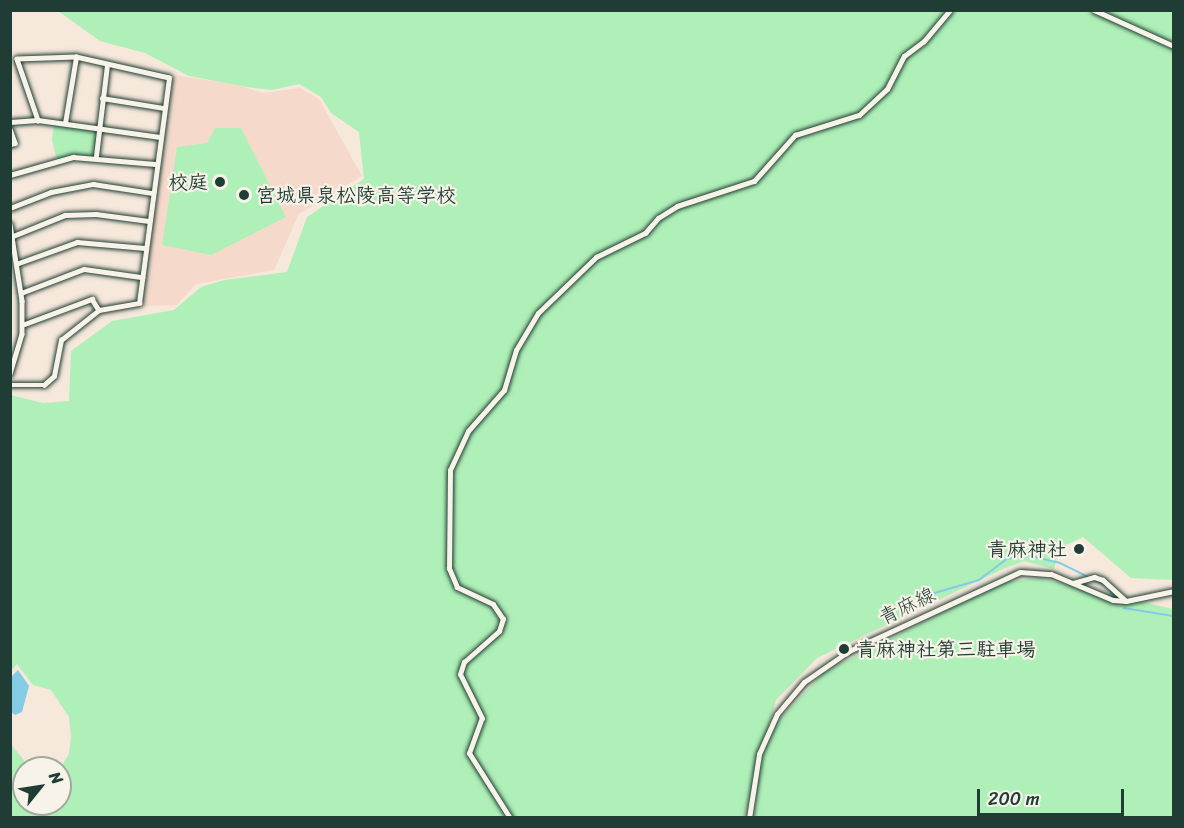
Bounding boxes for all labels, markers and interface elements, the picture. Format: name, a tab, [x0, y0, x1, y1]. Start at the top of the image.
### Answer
place label: 校庭	[168, 170, 208, 194]
marker: 校庭	[213, 175, 227, 189]
place label: 宮城県泉松陵高等学校	[256, 183, 456, 207]
marker: 宮城県泉松陵高等学校	[237, 188, 251, 202]
place label: 青麻神社	[987, 537, 1067, 561]
marker: 青麻神社	[1072, 542, 1086, 556]
street label: 青麻線	[875, 582, 939, 630]
place label: 青麻神社第三駐車場	[856, 637, 1036, 661]
marker: 青麻神社第三駐車場	[837, 642, 851, 656]
north arrow	[12, 756, 72, 816]
text: N	[41, 766, 72, 790]
scale bar	[980, 777, 1127, 815]
text: 200 m	[988, 783, 1040, 815]

